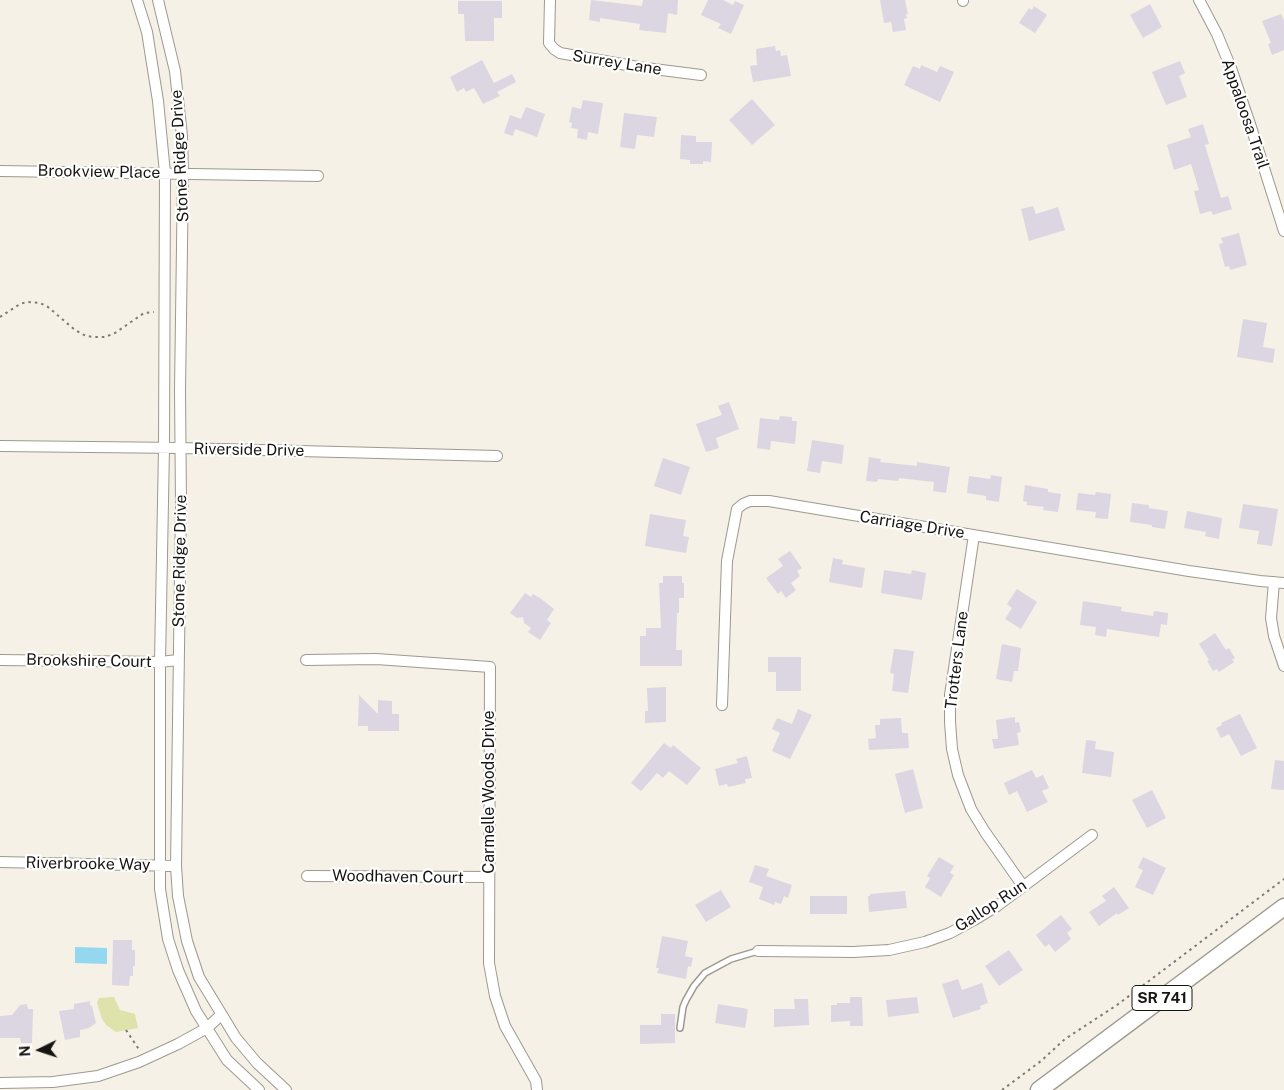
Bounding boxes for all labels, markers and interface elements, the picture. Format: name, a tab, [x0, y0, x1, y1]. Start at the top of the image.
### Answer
street label: Surrey Lane	[571, 46, 663, 80]
street label: Appaloosa Trail	[1217, 56, 1273, 172]
street label: Stone Ridge Drive	[167, 89, 193, 223]
street label: Brookview Place	[37, 161, 161, 183]
street label: Riverside Drive	[193, 439, 305, 461]
street label: Stone Ridge Drive	[169, 494, 191, 628]
street label: Carriage Drive	[858, 507, 966, 543]
street label: Trotters Lane	[941, 610, 973, 710]
street label: Brookshire Court	[26, 650, 152, 672]
street label: Carmelle Woods Drive	[479, 710, 499, 874]
street label: Riverbrooke Way	[25, 853, 151, 875]
street label: Woodhaven Court	[332, 866, 464, 888]
street label: Gallop Run	[952, 876, 1030, 936]
road number: SR 741	[1132, 986, 1192, 1010]
north arrow	[15, 1025, 65, 1075]
text: N	[17, 1045, 33, 1057]

